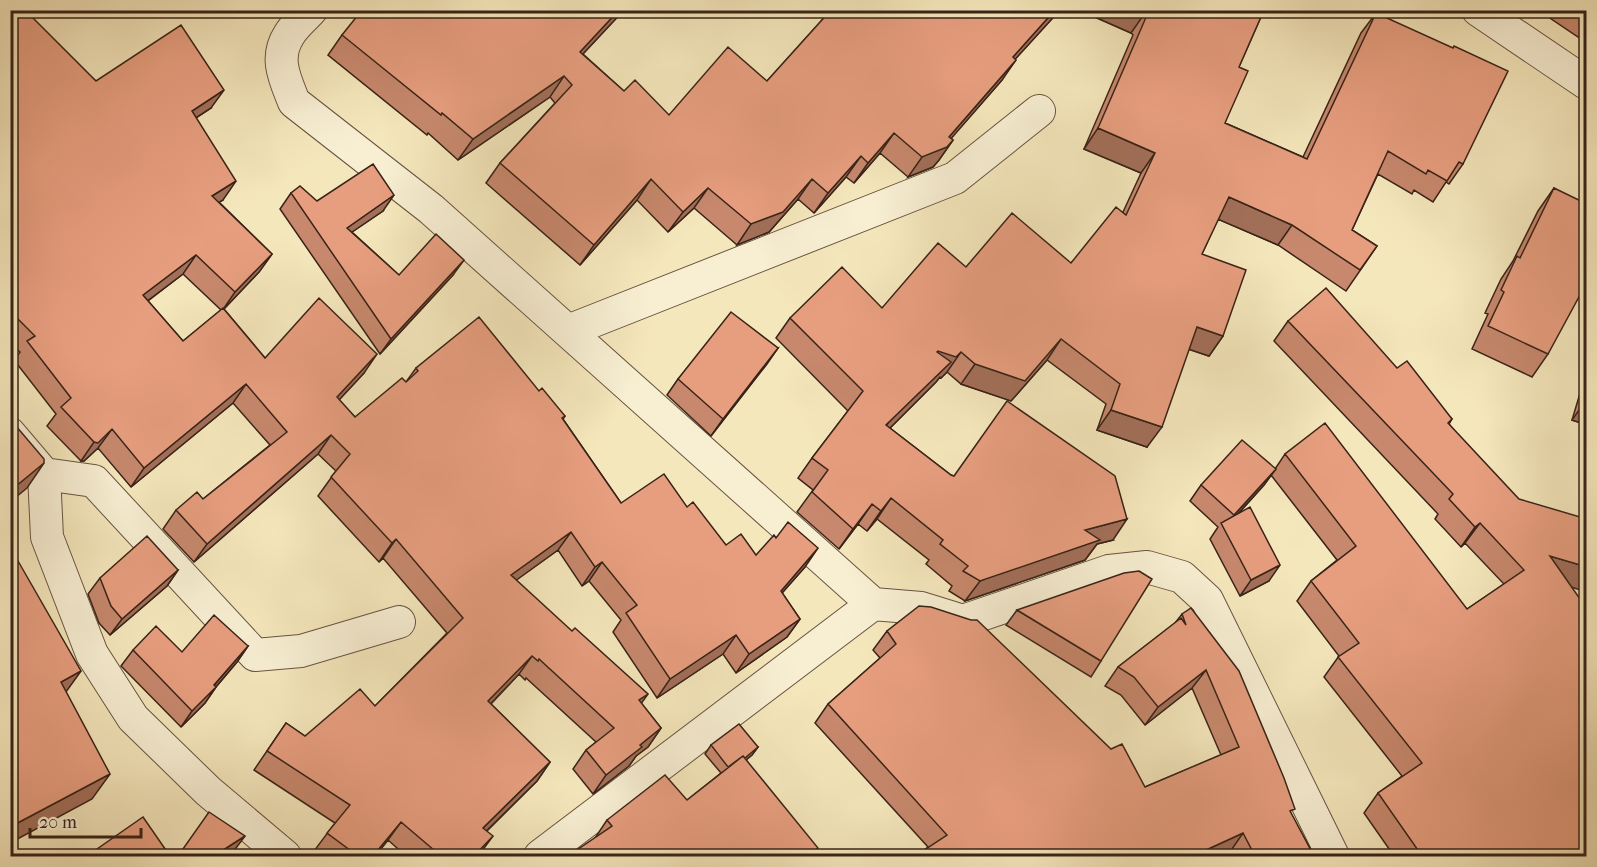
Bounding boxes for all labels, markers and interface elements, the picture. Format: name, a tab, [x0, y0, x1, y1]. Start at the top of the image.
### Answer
scale bar	[30, 801, 141, 839]
text: 20 m	[39, 812, 77, 833]

